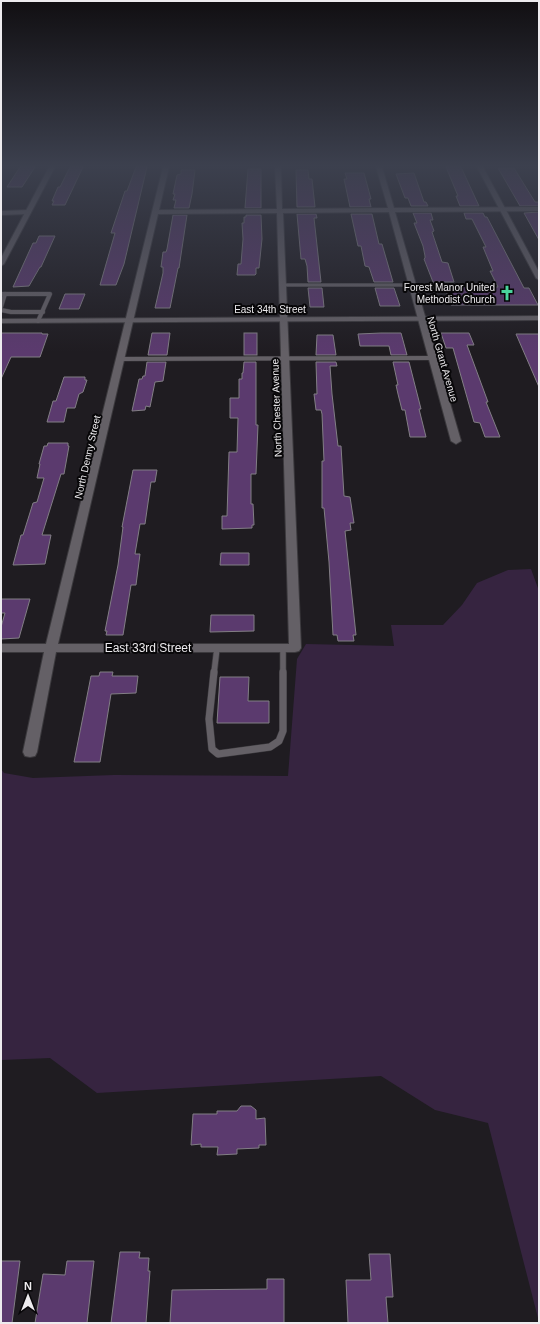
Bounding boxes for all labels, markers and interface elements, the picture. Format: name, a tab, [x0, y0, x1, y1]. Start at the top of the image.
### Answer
place label: Forest Manor United Methodist Church	[404, 282, 495, 305]
church icon: Forest Manor United Methodist Church	[498, 284, 516, 302]
street label: East 34th Street	[234, 304, 306, 315]
street label: North Grant Avenue	[425, 315, 460, 403]
street label: North Chester Avenue	[269, 358, 284, 457]
street label: North Denny Street	[72, 414, 103, 500]
street label: East 33rd Street	[105, 641, 192, 655]
north arrow	[8, 1276, 48, 1316]
text: N	[24, 1280, 32, 1292]

